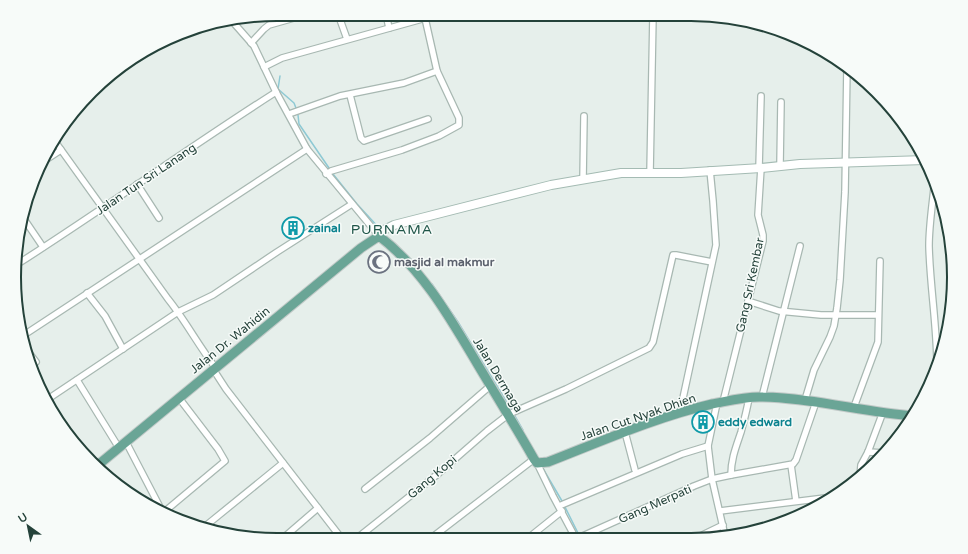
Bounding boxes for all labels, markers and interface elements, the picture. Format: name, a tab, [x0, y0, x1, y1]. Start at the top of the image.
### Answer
street label: Jalan Tun Sri Lanang	[93, 140, 199, 218]
building icon: zainal	[280, 215, 306, 241]
place label: zainal	[308, 221, 341, 235]
district label: PURNAMA	[351, 221, 433, 238]
street label: Gang Sri Kembar	[733, 236, 767, 334]
mosque icon: masjid al makmur	[366, 249, 392, 275]
place label: masjid al makmur	[394, 255, 495, 270]
street label: Jalan Dr. Wahidin	[187, 304, 273, 376]
street label: Jalan Dermaga	[470, 335, 526, 415]
street label: Jalan Cut Nyak Dhien	[578, 391, 698, 443]
building icon: eddy edward	[690, 409, 716, 435]
place label: eddy edward	[718, 415, 792, 430]
street label: Gang Kopi	[405, 452, 459, 502]
street label: Gang Merpati	[616, 482, 694, 526]
north arrow	[8, 506, 48, 546]
text: U	[16, 510, 30, 526]

